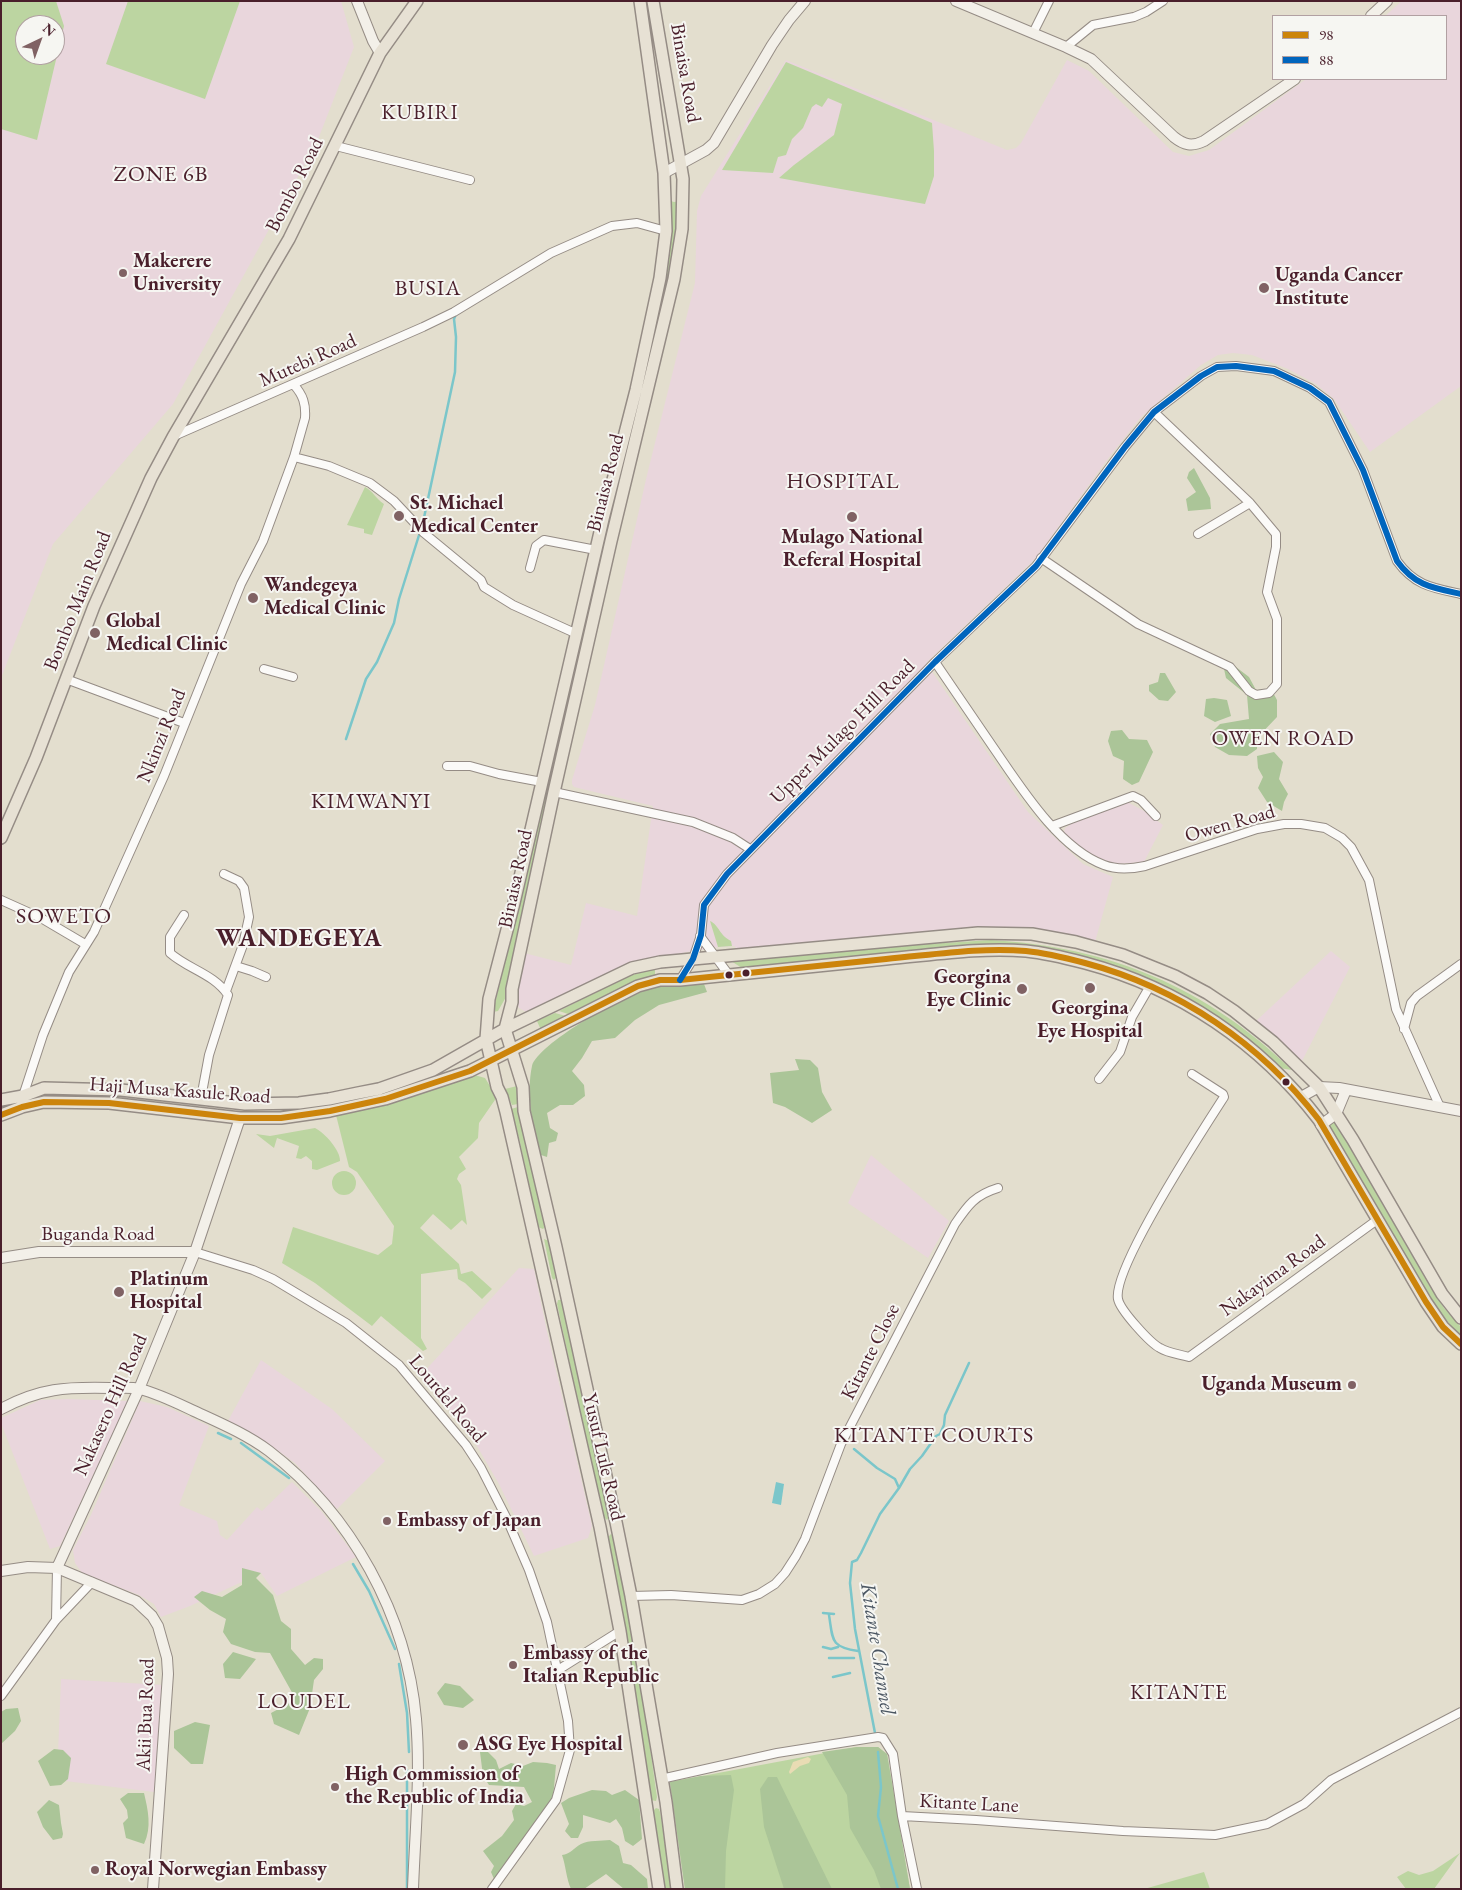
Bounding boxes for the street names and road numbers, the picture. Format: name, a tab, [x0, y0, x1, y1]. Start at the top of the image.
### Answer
street label: Binaisa Road	[664, 21, 706, 125]
street label: Bombo Road	[261, 134, 329, 236]
street label: Mutebi Road	[256, 329, 360, 393]
street label: Binaisa Road	[582, 431, 630, 535]
street label: Bombo Main Road	[39, 528, 117, 674]
street label: Upper Mulago Hill Road	[766, 655, 920, 809]
street label: Nkinzi Road	[132, 686, 192, 786]
street label: Owen Road	[1182, 800, 1278, 848]
street label: Binaisa Road	[494, 827, 538, 931]
street label: Haji Musa Kasule Road	[89, 1073, 271, 1109]
street label: Buganda Road	[41, 1223, 155, 1247]
street label: Nakayima Road	[1216, 1230, 1330, 1322]
street label: Kitante Close	[837, 1300, 905, 1404]
street label: Nakasero Hill Road	[69, 1330, 153, 1480]
street label: Lourdel Road	[403, 1350, 491, 1448]
street label: Yusuf Lule Road	[577, 1391, 629, 1523]
street label: Akii Bua Road	[132, 1658, 160, 1772]
street label: Kitante Lane	[919, 1789, 1019, 1819]

